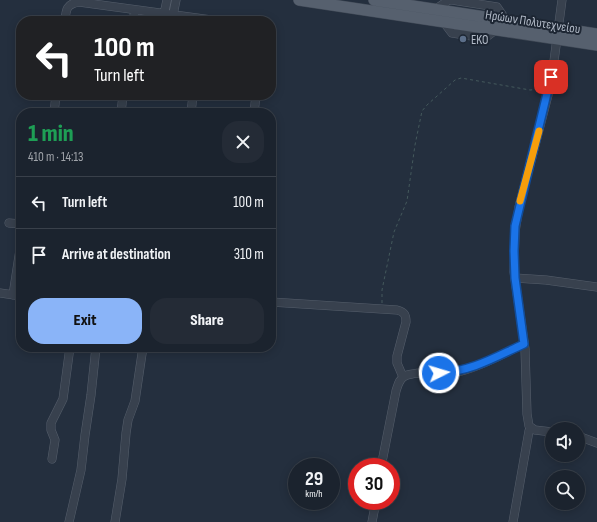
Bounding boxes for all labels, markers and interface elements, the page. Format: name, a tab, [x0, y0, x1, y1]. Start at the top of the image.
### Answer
street label: Ηρώων Πολυτεχνείου	[484, 7, 581, 37]
text: 100 m	[94, 31, 155, 64]
icon: left	[28, 32, 80, 84]
place label: EKO	[471, 32, 488, 48]
marker: EKO	[458, 34, 468, 44]
pin	[534, 60, 568, 94]
text: Turn left	[94, 65, 145, 86]
icon: arrive	[540, 66, 562, 88]
text: 1 min	[28, 119, 74, 148]
button: close	[222, 121, 264, 163]
text: 410 m · 14:13	[28, 149, 83, 165]
icon: left	[28, 192, 50, 214]
text: Turn left	[62, 193, 107, 212]
text: 100 m	[233, 193, 264, 212]
icon: arrive	[28, 244, 50, 266]
text: Arrive at destination	[62, 245, 171, 264]
text: 310 m	[234, 245, 264, 264]
button: Exit	[28, 298, 142, 344]
button: Share	[150, 298, 264, 344]
position arrow	[418, 352, 460, 394]
map controls	[545, 422, 585, 510]
button: sound	[545, 422, 585, 462]
speed limit sign: 30	[348, 458, 400, 510]
text: 29	[305, 467, 323, 491]
button: search	[545, 470, 585, 510]
text: km/h	[305, 488, 323, 500]

